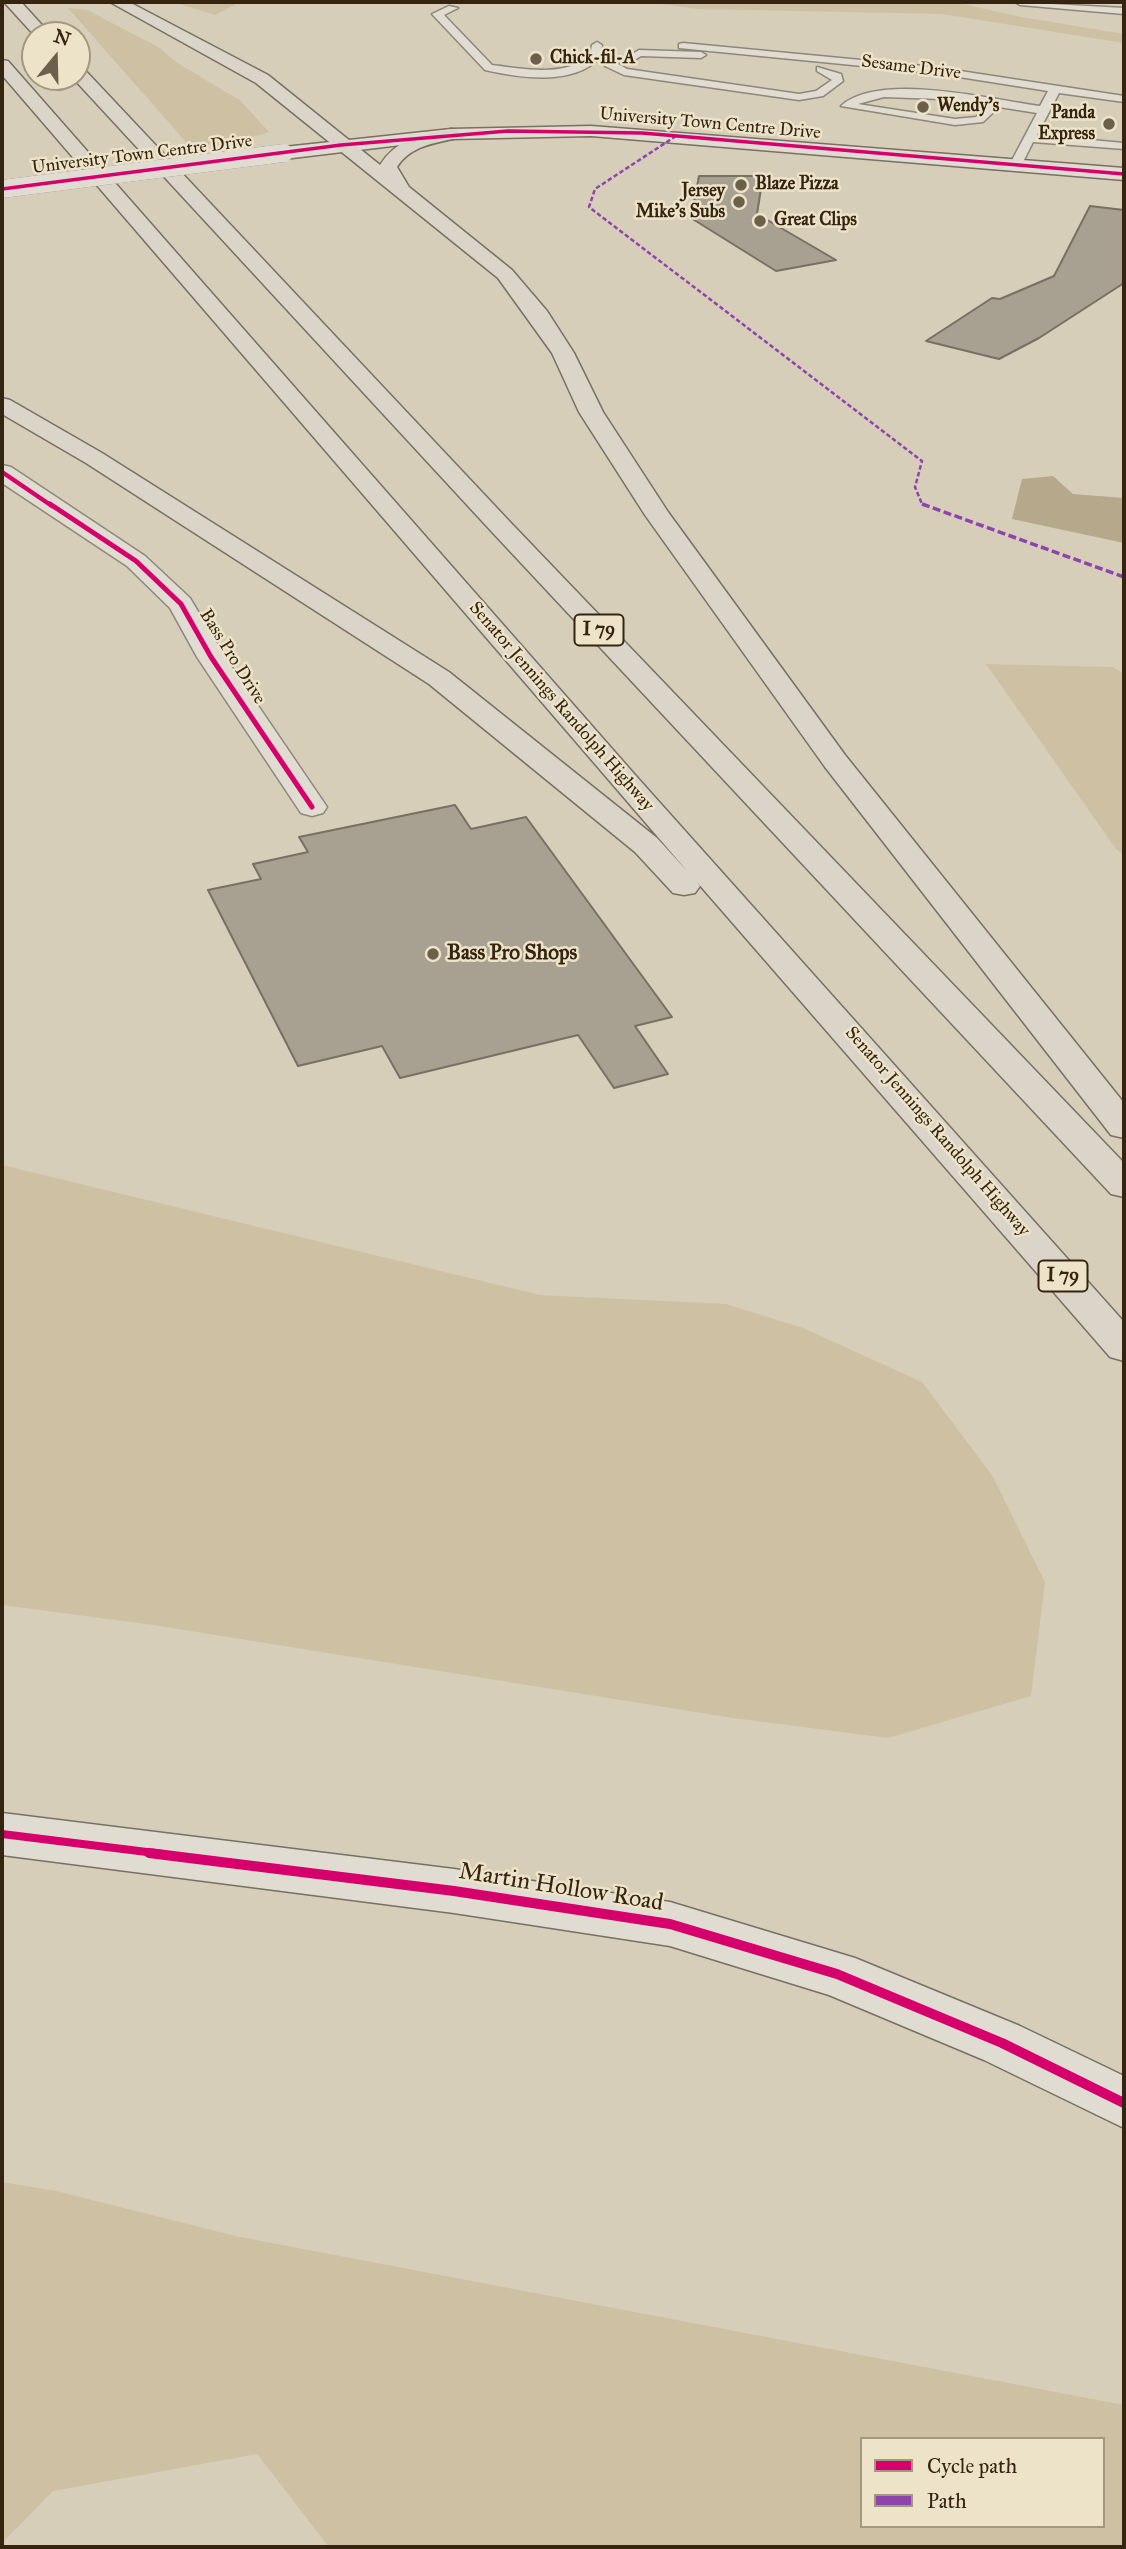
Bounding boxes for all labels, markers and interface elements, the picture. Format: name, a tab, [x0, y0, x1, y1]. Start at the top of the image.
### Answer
north arrow	[21, 21, 91, 91]
text: N	[51, 24, 74, 51]
place label: Chick-fil-A	[550, 48, 635, 70]
marker: Chick-fil-A	[528, 51, 544, 67]
street label: Sesame Drive	[860, 51, 962, 85]
place label: Wendy's	[937, 96, 999, 118]
marker: Wendy's	[915, 99, 931, 115]
place label: Panda Express	[1038, 103, 1095, 146]
street label: University Town Centre Drive	[599, 104, 821, 144]
marker: Panda Express	[1101, 116, 1117, 132]
street label: University Town Centre Drive	[31, 131, 253, 179]
place label: Blaze Pizza	[755, 174, 839, 196]
marker: Blaze Pizza	[733, 177, 749, 193]
place label: Jersey Mike's Subs	[636, 181, 725, 224]
marker: Jersey Mike's Subs	[731, 194, 747, 210]
place label: Great Clips	[774, 210, 857, 232]
marker: Great Clips	[752, 213, 768, 229]
street label: Senator Jennings Randolph Highway	[464, 598, 658, 816]
street label: Bass Pro Drive	[194, 605, 270, 709]
road number: I 79	[574, 614, 624, 646]
place label: Bass Pro Shops	[447, 941, 577, 967]
marker: Bass Pro Shops	[425, 946, 441, 962]
street label: Senator Jennings Randolph Highway	[840, 1023, 1034, 1241]
road number: I 79	[1038, 1260, 1088, 1292]
street label: Martin Hollow Road	[457, 1858, 665, 1918]
legend	[860, 2437, 1105, 2528]
text: Cycle path	[927, 2453, 1017, 2479]
text: Path	[927, 2488, 967, 2514]

